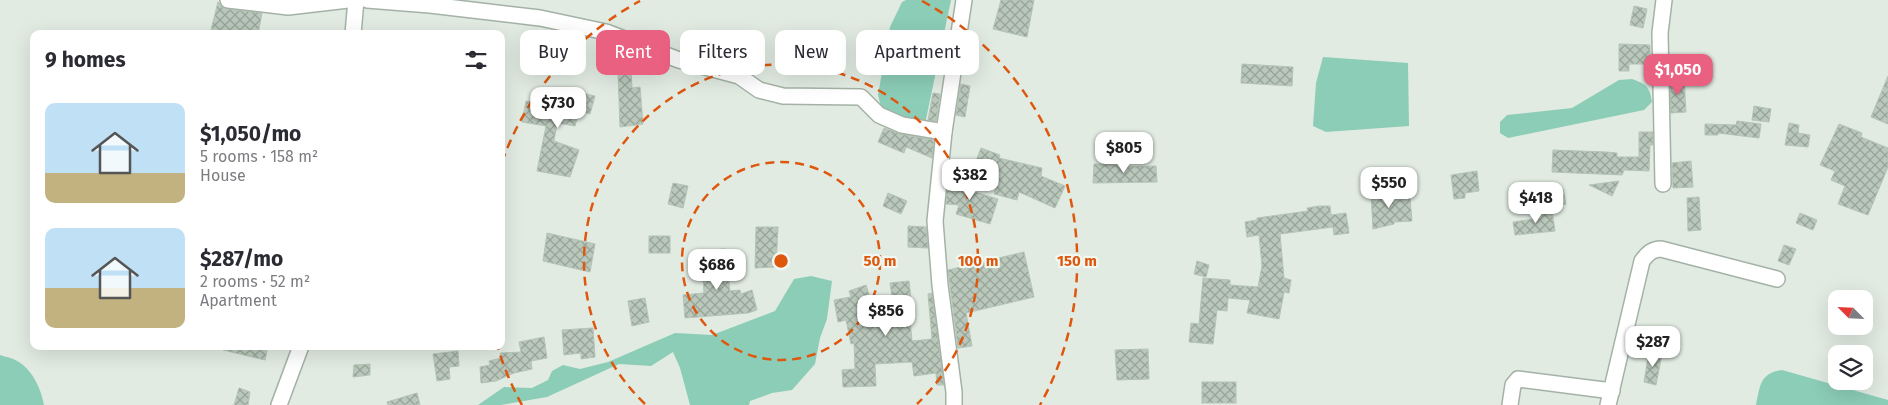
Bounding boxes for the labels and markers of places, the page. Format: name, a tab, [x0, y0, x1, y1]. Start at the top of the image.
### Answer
pin: $1,050	[1637, 54, 1719, 96]
pin: $730	[528, 86, 588, 129]
pin: $805	[1094, 132, 1154, 174]
pin: $382	[940, 158, 1000, 201]
pin: $550	[1359, 166, 1419, 209]
pin: $418	[1506, 182, 1566, 224]
pin: $686	[687, 248, 747, 291]
centre of rings	[772, 252, 790, 270]
pin: $856	[856, 294, 916, 337]
pin: $287	[1623, 326, 1683, 368]

